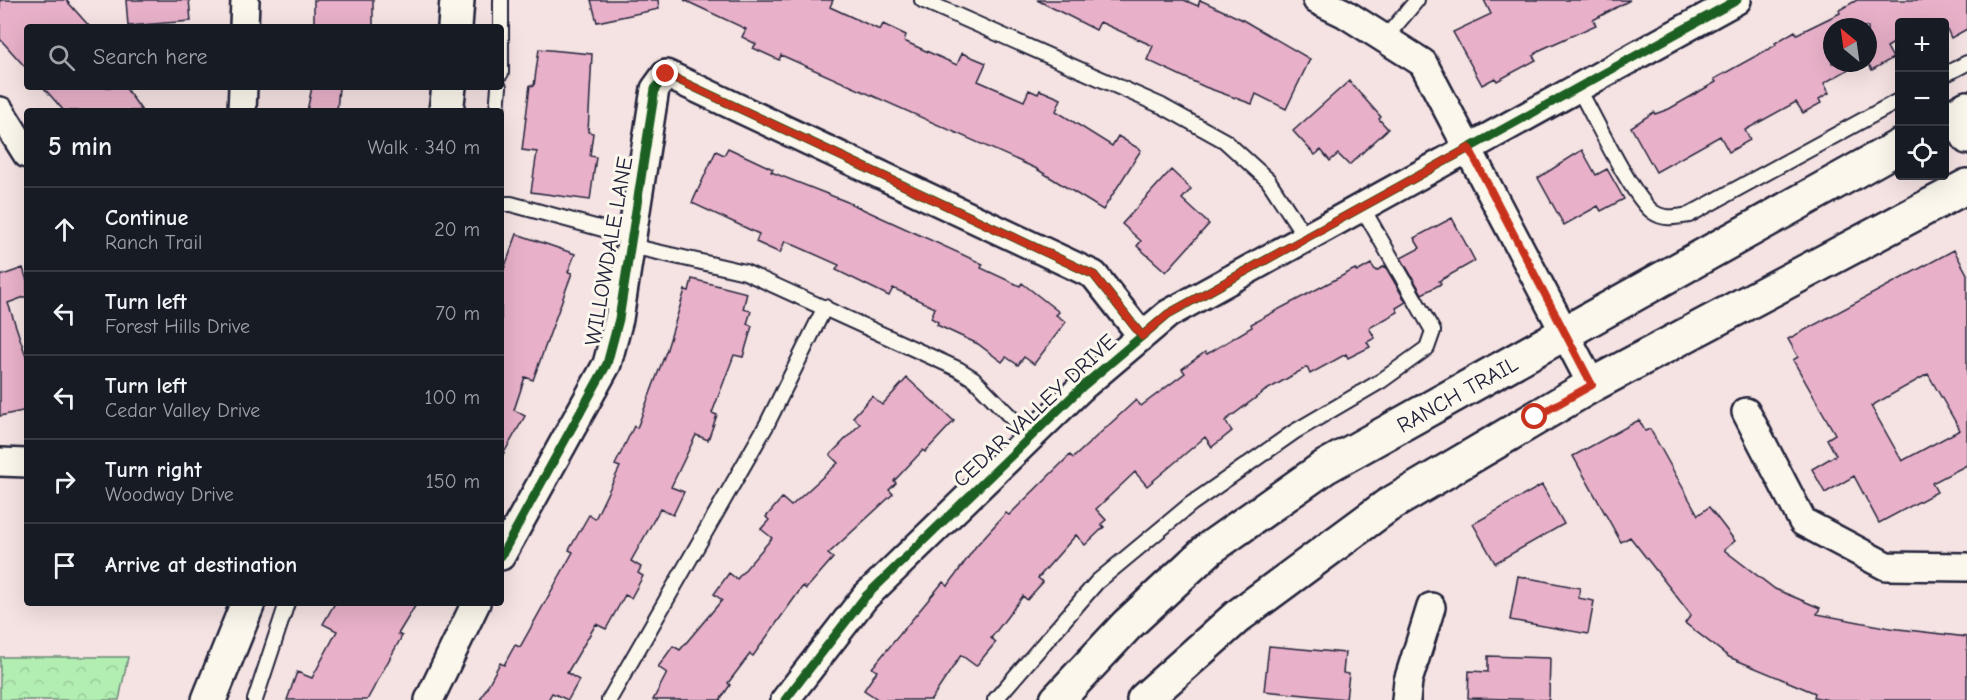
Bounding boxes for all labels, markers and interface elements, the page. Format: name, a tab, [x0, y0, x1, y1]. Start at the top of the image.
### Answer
north arrow	[1823, 18, 1877, 72]
map controls	[1895, 18, 1949, 180]
button: +	[1895, 18, 1949, 72]
search box	[24, 24, 504, 90]
icon: search	[45, 41, 78, 74]
text: Search here	[93, 44, 208, 70]
route end	[652, 60, 678, 86]
button: −	[1895, 72, 1949, 126]
button: locate	[1895, 126, 1949, 180]
text: 5 min	[48, 132, 112, 162]
text: Walk · 340 m	[368, 136, 480, 159]
street label: WILLOWDALE LANE	[580, 155, 638, 348]
text: Continue	[105, 205, 188, 231]
icon: ahead	[48, 213, 81, 246]
text: 20 m	[434, 218, 480, 241]
text: Ranch Trail	[105, 231, 202, 254]
text: Turn left	[105, 289, 187, 315]
icon: left	[48, 297, 81, 330]
text: 70 m	[435, 302, 480, 325]
text: Forest Hills Drive	[105, 315, 250, 338]
street label: CEDAR VALLEY DRIVE	[948, 328, 1122, 493]
street label: RANCH TRAIL	[1393, 351, 1522, 439]
text: Turn left	[105, 373, 187, 399]
icon: left	[48, 381, 81, 414]
text: 100 m	[425, 386, 480, 409]
text: Cedar Valley Drive	[105, 399, 260, 422]
route start	[1521, 403, 1547, 429]
text: Turn right	[105, 457, 202, 483]
icon: right	[48, 465, 81, 498]
text: 150 m	[426, 470, 480, 493]
text: Woodway Drive	[105, 483, 234, 506]
icon: arrive	[48, 549, 81, 582]
text: Arrive at destination	[105, 552, 297, 578]

